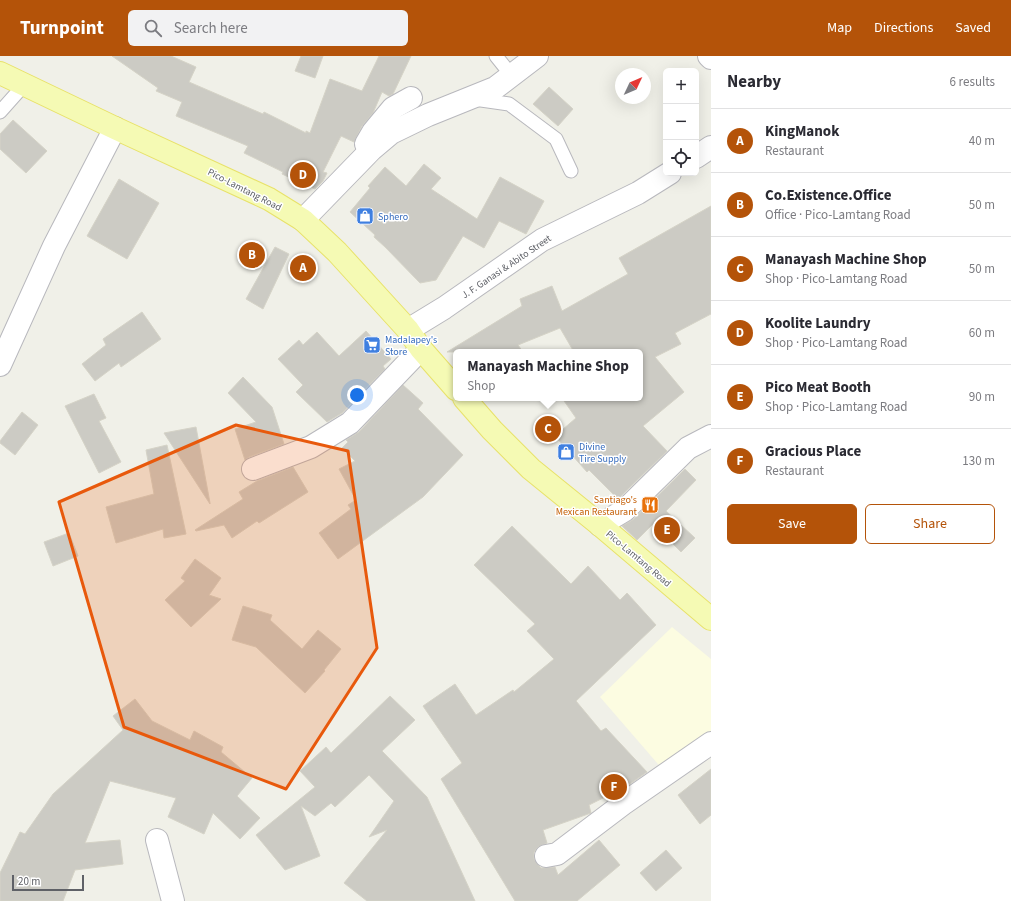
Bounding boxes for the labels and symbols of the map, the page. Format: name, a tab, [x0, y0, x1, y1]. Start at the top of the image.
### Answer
north arrow	[615, 68, 651, 104]
pin: D	[290, 160, 316, 190]
street label: Pico-Lamtang Road	[205, 165, 284, 215]
shop icon: Sphero	[355, 206, 375, 226]
place label: Sphero	[378, 210, 408, 224]
street label: J. F. Ganasi & Abito Street	[459, 231, 555, 302]
pin: B	[239, 240, 265, 270]
pin: A	[290, 253, 316, 283]
place label: Madalapey's Store	[385, 333, 437, 359]
supermarket icon: Madalapey's Store	[362, 335, 382, 355]
your location	[347, 385, 367, 405]
pin: C	[535, 414, 561, 444]
place label: Divine Tire Supply	[579, 440, 627, 466]
shop icon: Divine Tire Supply	[556, 442, 576, 462]
place label: Santiago's Mexican Restaurant	[556, 493, 638, 519]
restaurant icon: Santiago's Mexican Restaurant	[640, 495, 660, 515]
pin: E	[654, 515, 680, 545]
street label: Pico-Lamtang Road	[603, 527, 674, 590]
pin: F	[601, 772, 627, 802]
scale bar	[12, 873, 84, 892]

